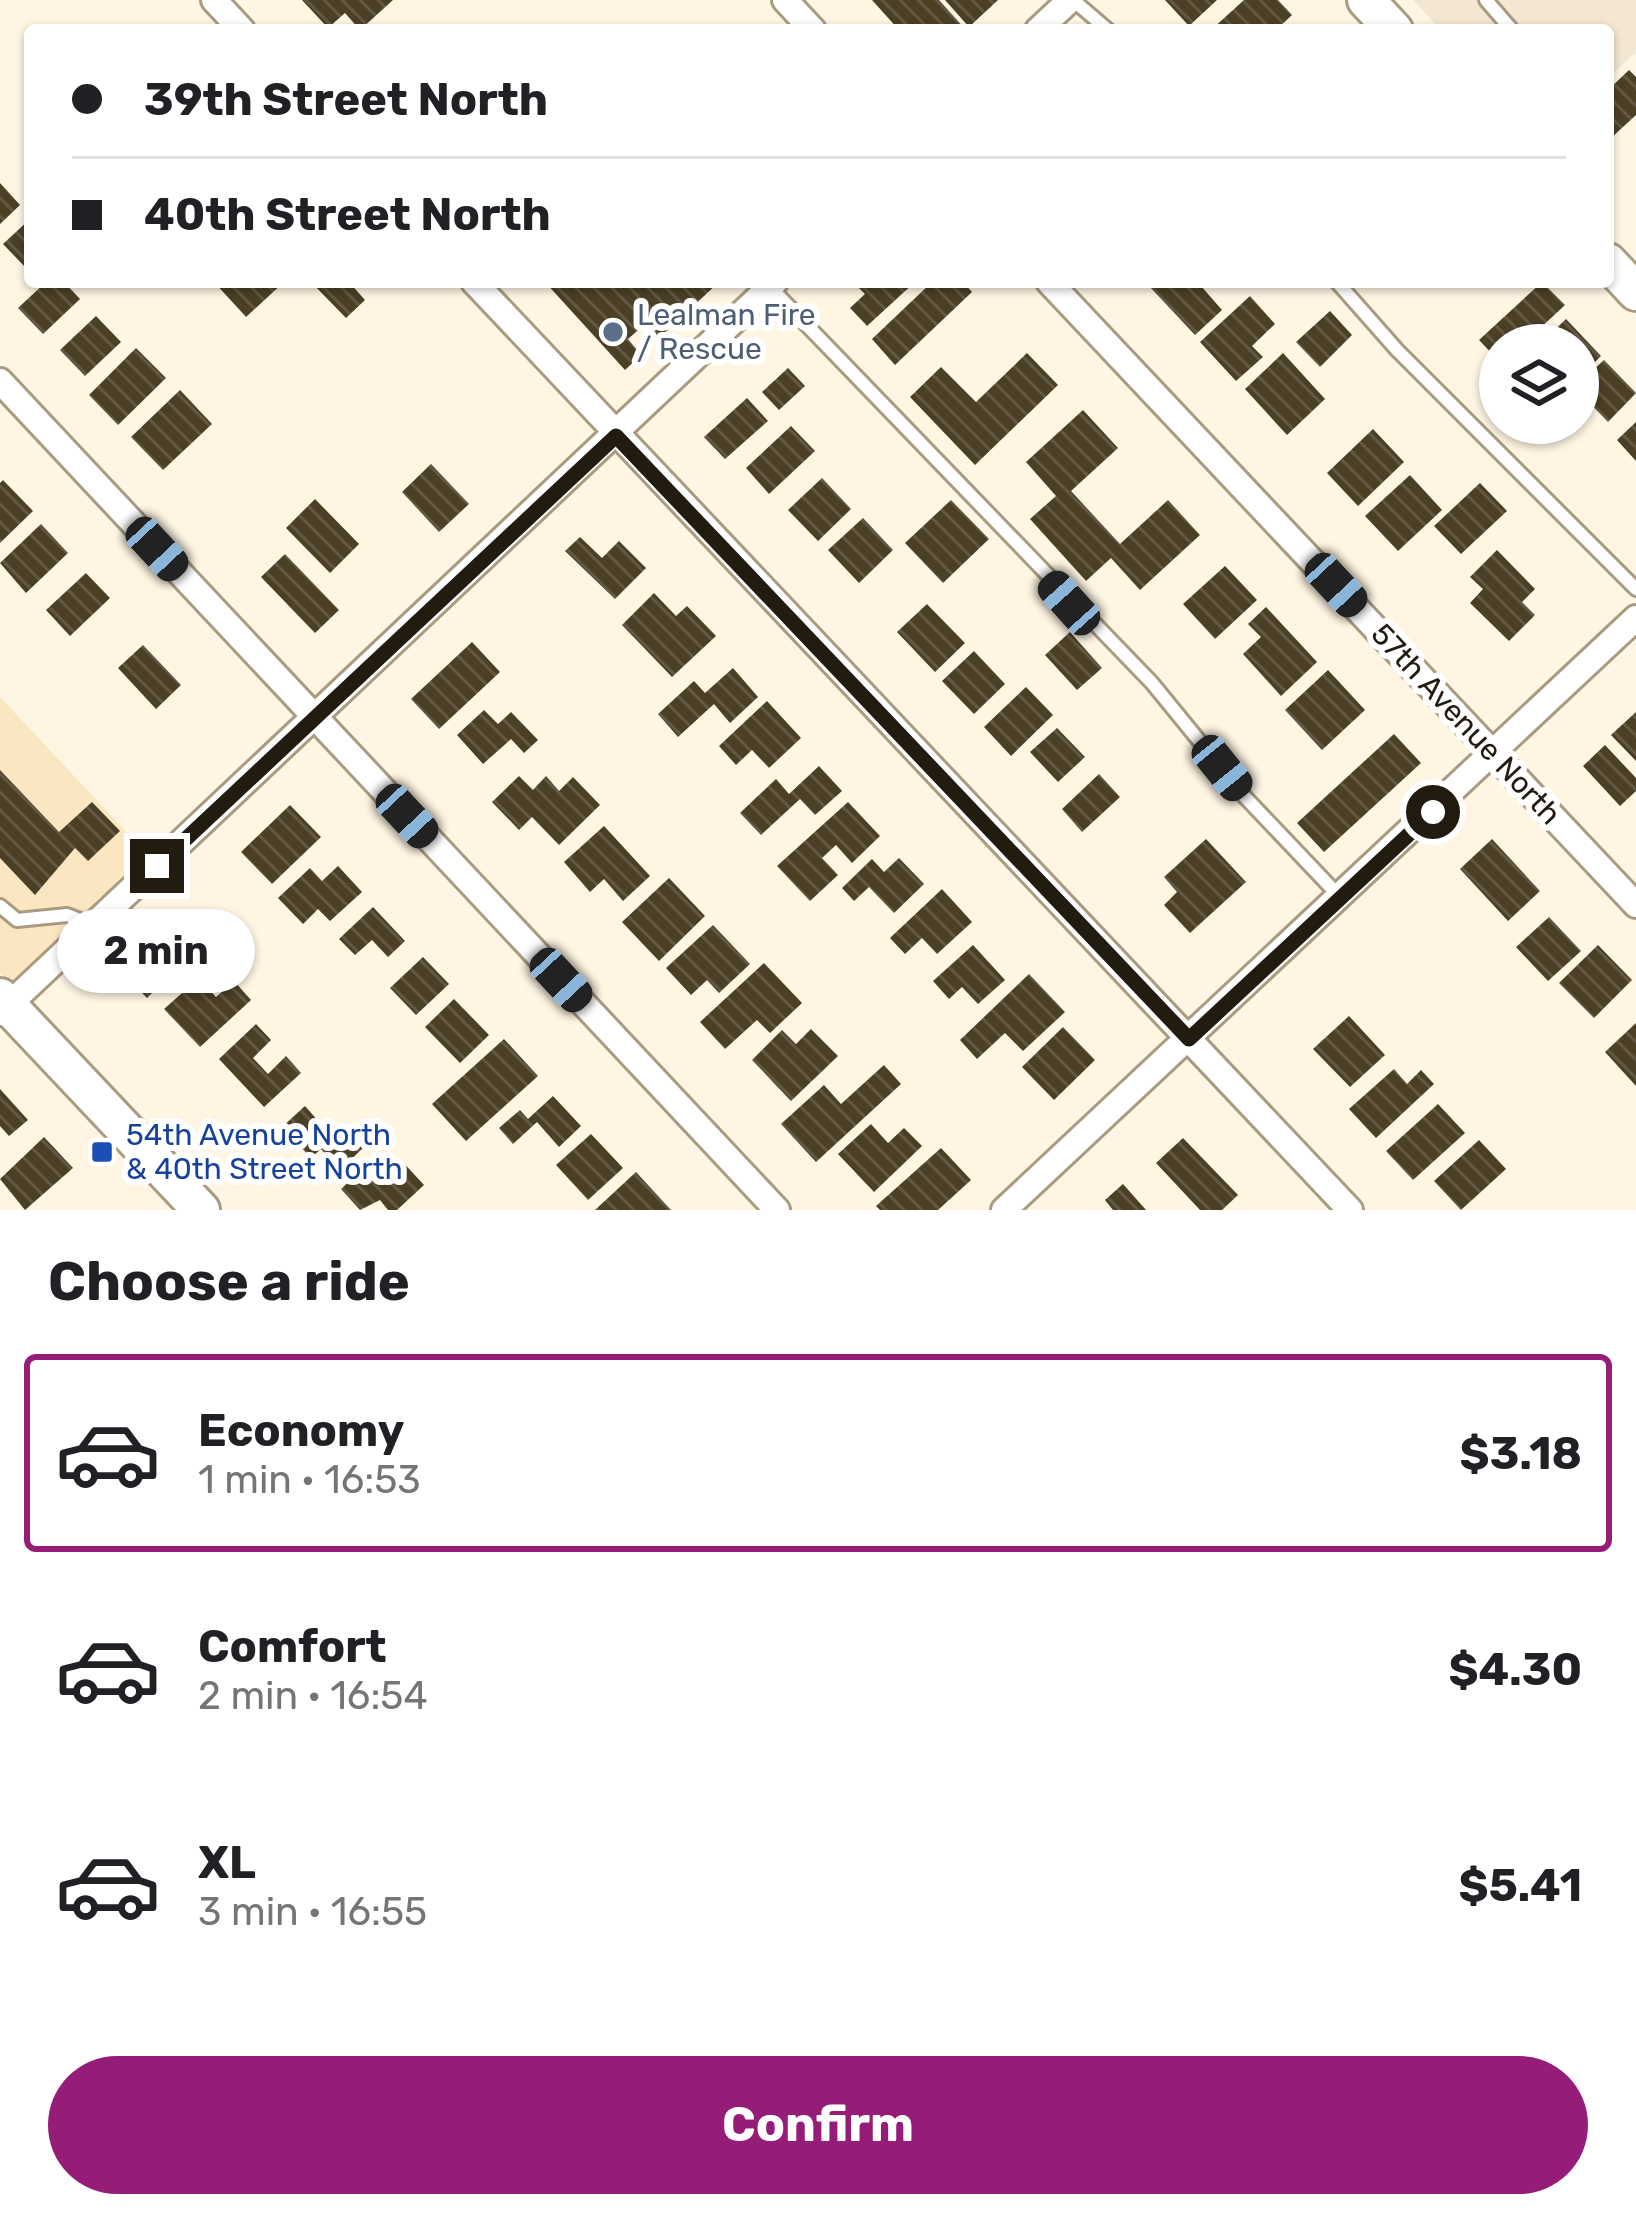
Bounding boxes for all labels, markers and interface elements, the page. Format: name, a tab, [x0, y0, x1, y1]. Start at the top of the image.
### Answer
text: 39th Street North	[144, 73, 548, 126]
text: 40th Street North	[144, 188, 551, 241]
place label: Lealman Fire / Rescue	[637, 297, 816, 367]
marker: Lealman Fire / Rescue	[600, 319, 626, 345]
map controls	[1479, 324, 1599, 444]
button: layers	[1479, 324, 1599, 444]
car	[119, 510, 195, 588]
car	[1298, 546, 1374, 624]
car	[1032, 564, 1106, 642]
street label: 57th Avenue North	[1364, 616, 1568, 832]
car	[1185, 729, 1259, 807]
car	[369, 777, 445, 855]
route start	[1406, 785, 1460, 839]
route end	[130, 839, 184, 893]
callout: 2 min	[58, 908, 256, 992]
text: 2 min	[103, 928, 209, 974]
car	[523, 941, 599, 1019]
place label: 54th Avenue North & 40th Street North	[126, 1117, 403, 1187]
marker: 54th Avenue North & 40th Street North	[89, 1139, 115, 1165]
text: Choose a ride	[48, 1250, 410, 1314]
icon: car	[54, 1399, 162, 1507]
text: Economy	[198, 1404, 404, 1457]
text: $3.18	[1460, 1427, 1582, 1480]
text: 1 min · 16:53	[198, 1457, 421, 1503]
icon: car	[54, 1615, 162, 1723]
text: Comfort	[198, 1620, 387, 1673]
text: $4.30	[1448, 1643, 1582, 1696]
text: 2 min · 16:54	[198, 1673, 428, 1719]
icon: car	[54, 1831, 162, 1939]
text: XL	[198, 1836, 256, 1889]
text: $5.41	[1459, 1859, 1582, 1912]
text: 3 min · 16:55	[198, 1889, 427, 1935]
button: Confirm	[48, 2056, 1588, 2194]

